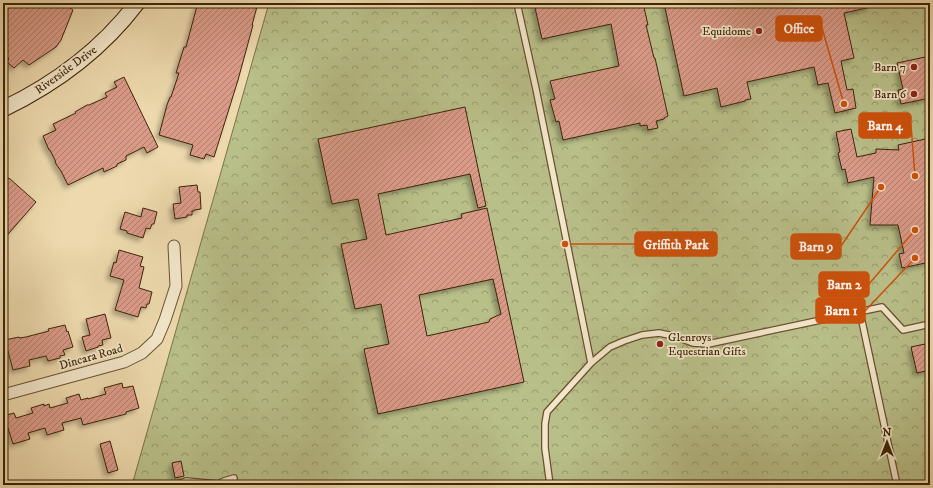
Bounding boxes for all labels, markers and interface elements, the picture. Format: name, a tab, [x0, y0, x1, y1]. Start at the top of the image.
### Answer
callout: Office	[776, 16, 822, 41]
text: Office	[784, 21, 815, 37]
place label: Equidome	[702, 24, 751, 39]
marker: Equidome	[754, 26, 764, 36]
street label: Riverside Drive	[32, 42, 100, 98]
place label: Barn 7	[874, 60, 906, 75]
marker: Barn 7	[909, 62, 919, 72]
place label: Barn 6	[874, 87, 907, 102]
marker: Barn 6	[909, 89, 919, 99]
callout: Barn 4	[859, 113, 911, 138]
text: Barn 4	[867, 118, 903, 135]
callout: Griffith Park	[635, 232, 717, 256]
callout: Barn 9	[791, 234, 841, 259]
text: Griffith Park	[643, 237, 709, 253]
text: Barn 9	[799, 239, 833, 255]
callout: Barn 2	[819, 272, 869, 297]
text: Barn 2	[827, 277, 862, 293]
callout: Barn 1	[816, 298, 865, 323]
text: Barn 1	[825, 303, 858, 319]
place label: Glenroys Equestrian Gifts	[668, 330, 746, 359]
marker: Glenroys Equestrian Gifts	[655, 339, 665, 349]
street label: Dincara Road	[57, 341, 125, 373]
north arrow	[867, 422, 907, 462]
text: N	[882, 426, 892, 440]

